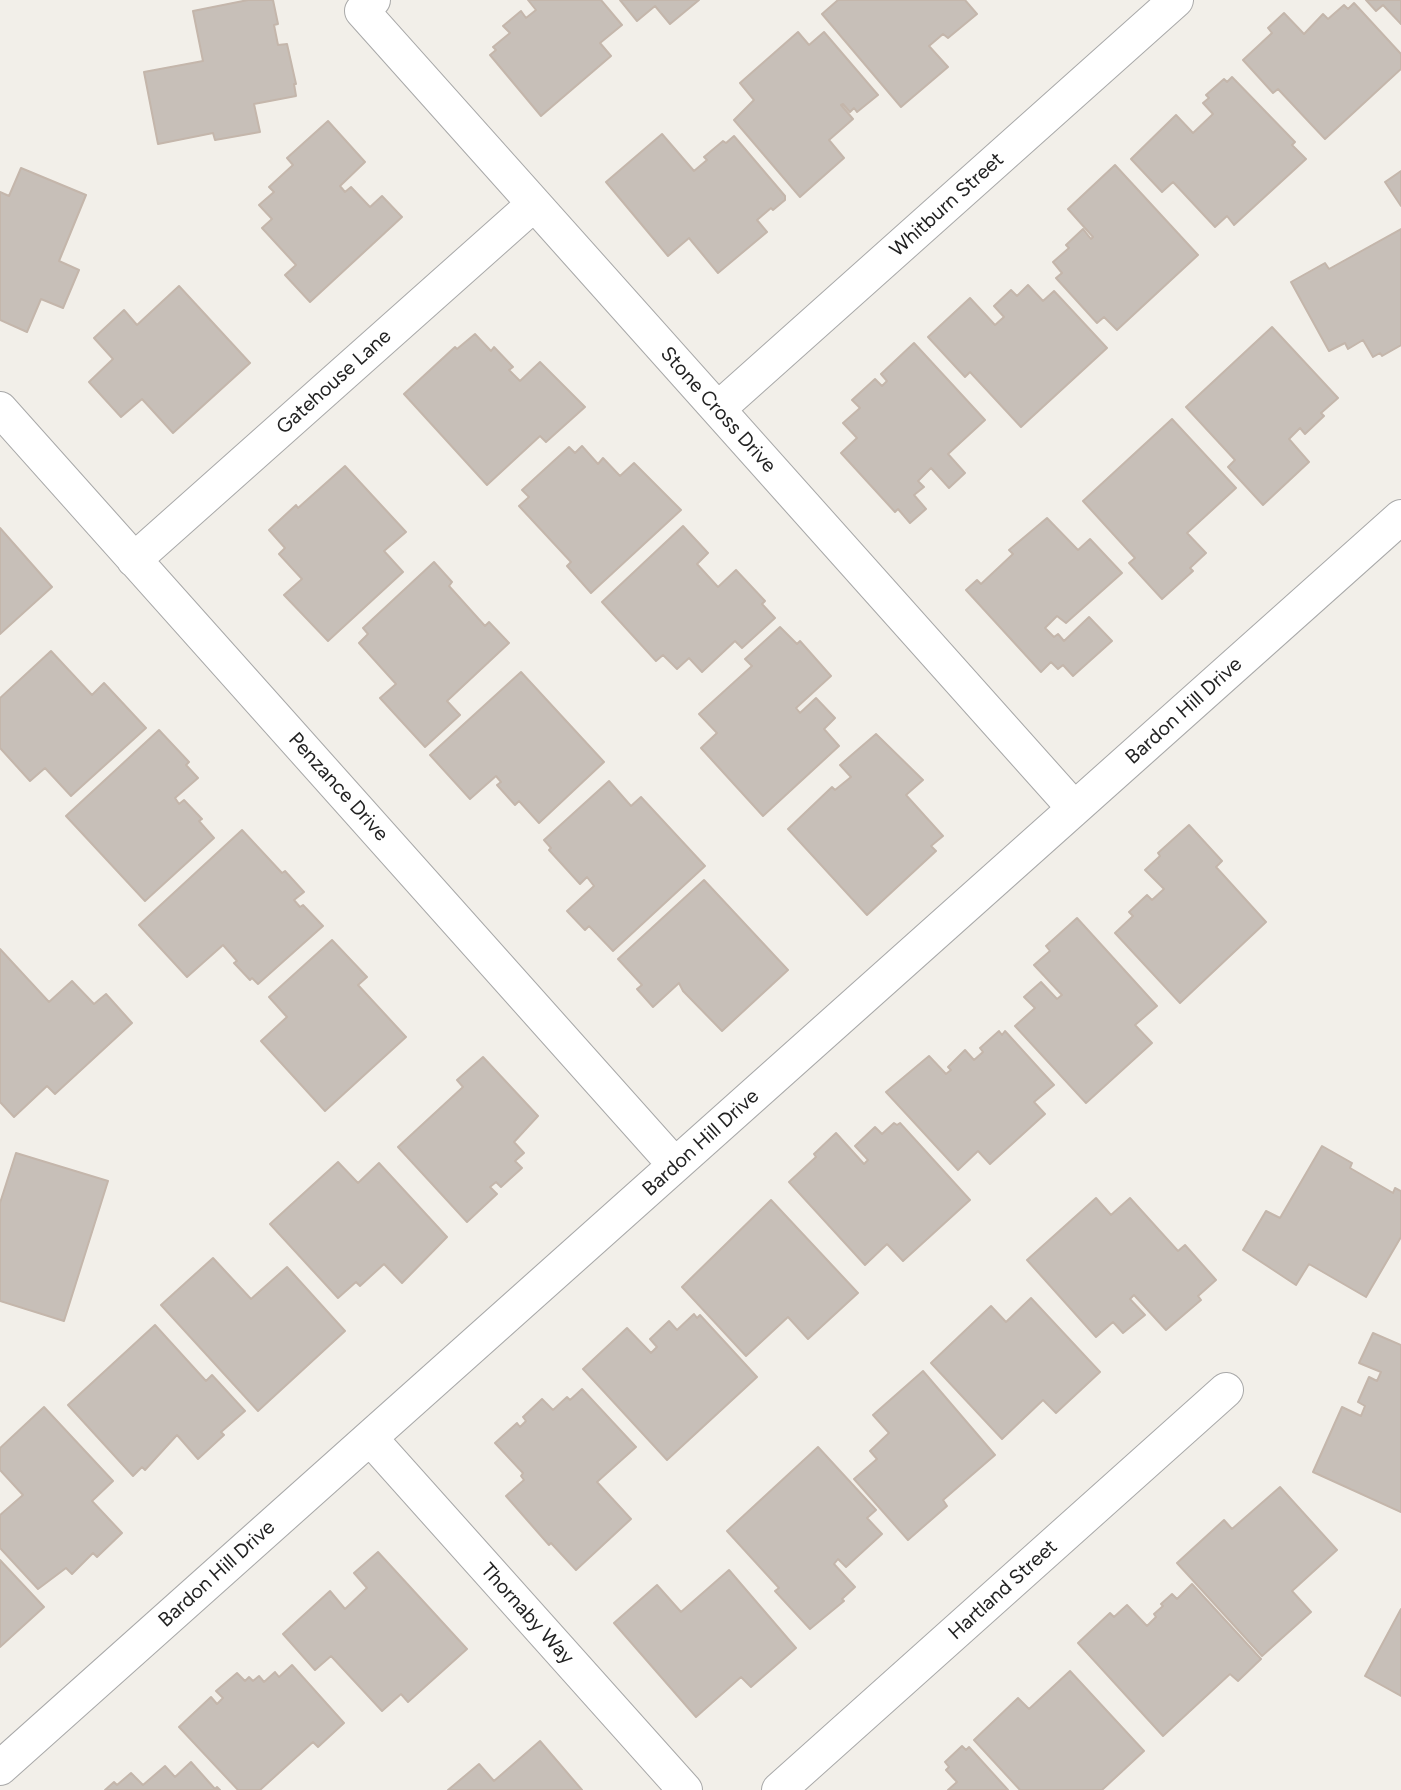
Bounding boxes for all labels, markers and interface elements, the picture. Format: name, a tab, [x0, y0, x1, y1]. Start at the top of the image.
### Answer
street label: Whitburn Street	[885, 148, 1009, 262]
street label: Gatehouse Lane	[272, 324, 396, 440]
street label: Stone Cross Drive	[655, 342, 781, 478]
street label: Bardon Hill Drive	[1121, 652, 1247, 770]
street label: Penzance Drive	[283, 728, 393, 846]
street label: Bardon Hill Drive	[638, 1084, 764, 1202]
street label: Bardon Hill Drive	[154, 1515, 280, 1633]
street label: Hartland Street	[944, 1535, 1062, 1645]
street label: Thornaby Way	[475, 1558, 579, 1670]

